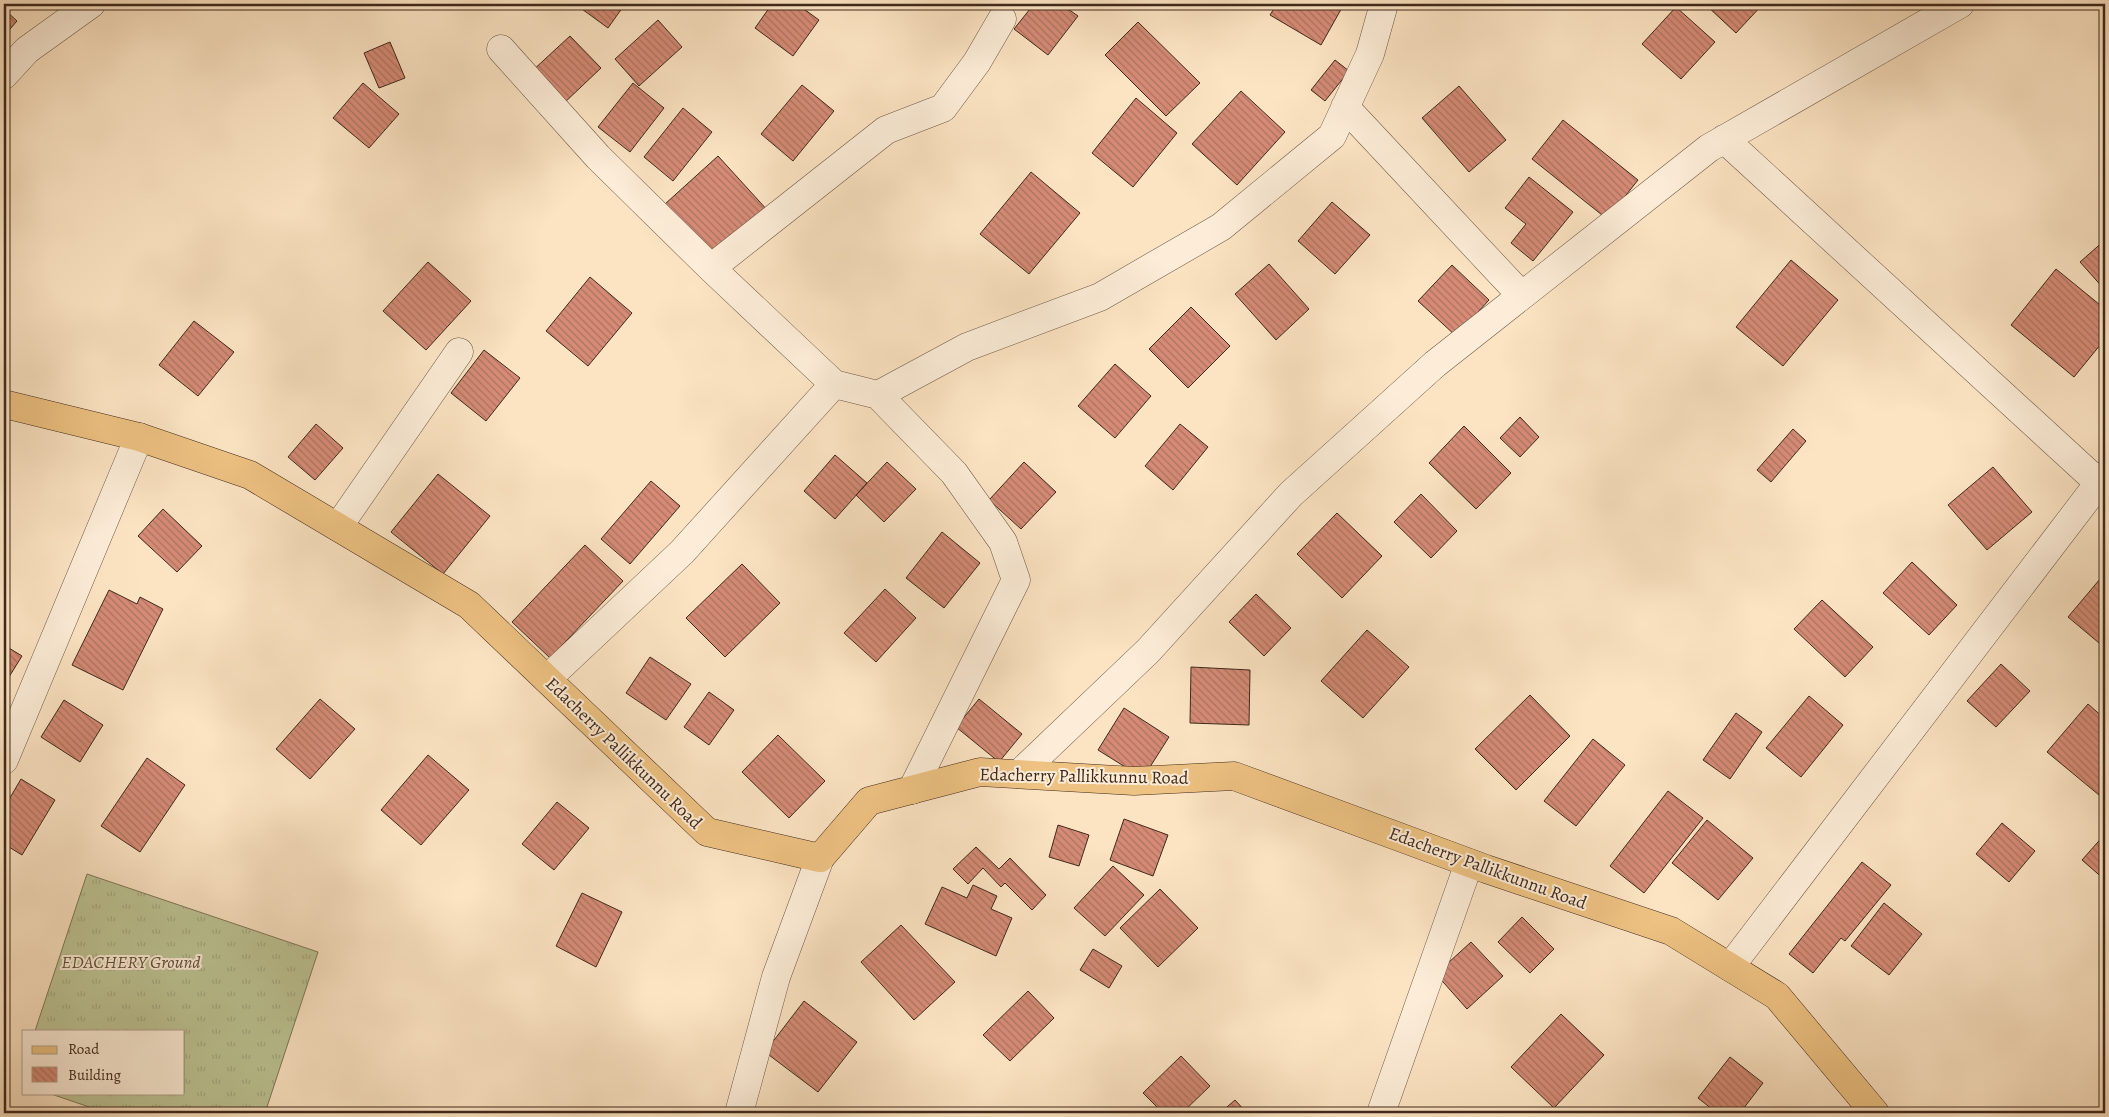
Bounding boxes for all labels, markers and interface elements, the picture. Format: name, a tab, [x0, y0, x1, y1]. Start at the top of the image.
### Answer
street label: Edacherry Pallikkunnu Road	[540, 672, 708, 834]
street label: Edacherry Pallikkunnu Road	[979, 762, 1189, 790]
street label: Edacherry Pallikkunnu Road	[1386, 821, 1591, 915]
park label: EDACHERY Ground	[61, 950, 201, 974]
legend	[22, 1030, 185, 1094]
text: Road	[68, 1039, 100, 1059]
text: Building	[68, 1065, 121, 1085]

